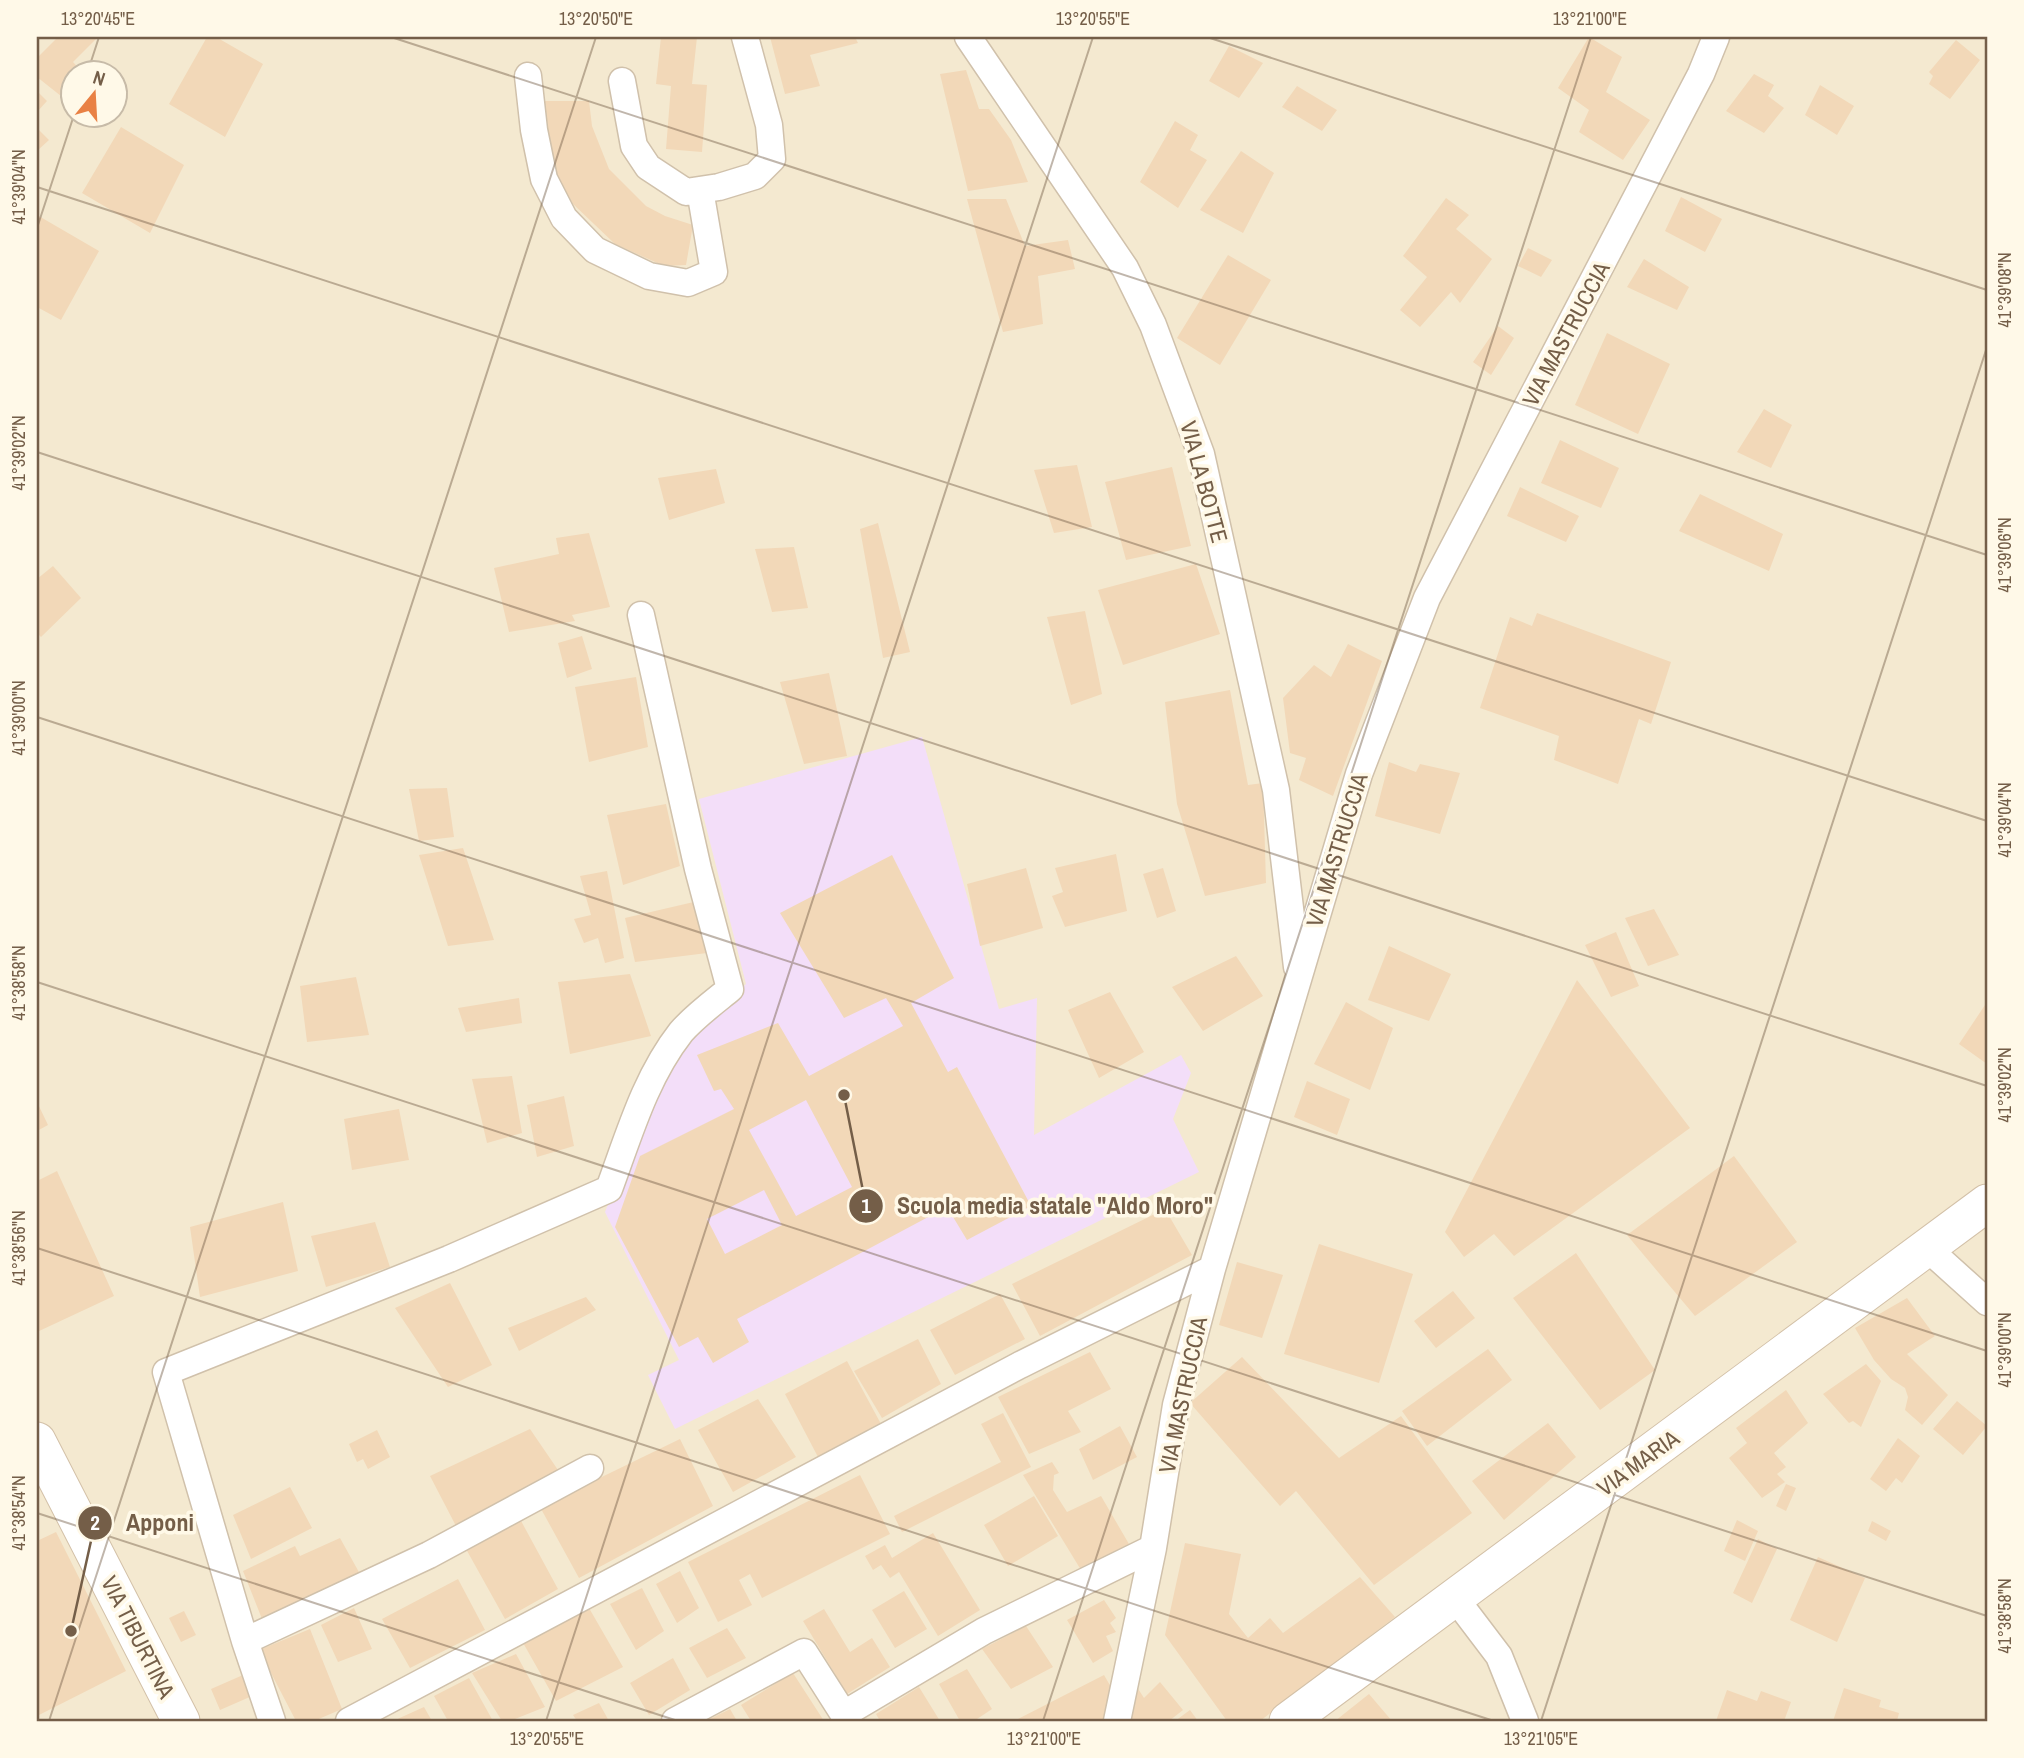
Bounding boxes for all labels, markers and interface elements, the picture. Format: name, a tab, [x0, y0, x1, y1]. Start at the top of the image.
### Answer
text: 13°20'45"E	[61, 6, 135, 31]
text: 13°20'50"E	[559, 6, 633, 31]
text: 13°20'55"E	[1056, 6, 1130, 31]
text: 13°21'00"E	[1553, 6, 1627, 31]
north arrow	[60, 60, 130, 130]
text: N	[90, 64, 109, 92]
text: 41°39'04"N	[6, 149, 31, 225]
text: 41°39'08"N	[1992, 252, 2017, 328]
street label: VIA MASTRUCCIA	[1514, 256, 1617, 411]
text: 41°39'02"N	[6, 415, 31, 491]
street label: VIA LA BOTTE	[1173, 418, 1236, 546]
text: 41°39'06"N	[1992, 517, 2017, 593]
text: 41°39'00"N	[6, 680, 31, 756]
street label: VIA MASTRUCCIA	[1298, 769, 1375, 931]
text: 41°39'04"N	[1992, 782, 2017, 858]
text: 41°38'58"N	[6, 945, 31, 1021]
text: 41°39'02"N	[1992, 1047, 2017, 1123]
callout: Scuola media statale "Aldo Moro"	[848, 1184, 1227, 1229]
text: Scuola media statale "Aldo Moro"	[897, 1189, 1213, 1221]
text: 1	[861, 1191, 871, 1220]
text: 41°38'56"N	[6, 1210, 31, 1286]
text: 41°39'00"N	[1992, 1312, 2017, 1388]
street label: VIA MASTRUCCIA	[1151, 1313, 1214, 1476]
street label: VIA MARIA	[1590, 1422, 1685, 1503]
text: 41°38'54"N	[6, 1475, 31, 1551]
callout: Apponi	[77, 1500, 208, 1545]
text: Apponi	[126, 1506, 194, 1538]
text: 2	[90, 1508, 100, 1537]
street label: VIA TIBURTINA	[94, 1570, 183, 1704]
text: 41°38'58"N	[1992, 1578, 2017, 1654]
text: 13°20'55"E	[510, 1726, 584, 1751]
text: 13°21'00"E	[1007, 1726, 1081, 1751]
text: 13°21'05"E	[1504, 1726, 1578, 1751]

